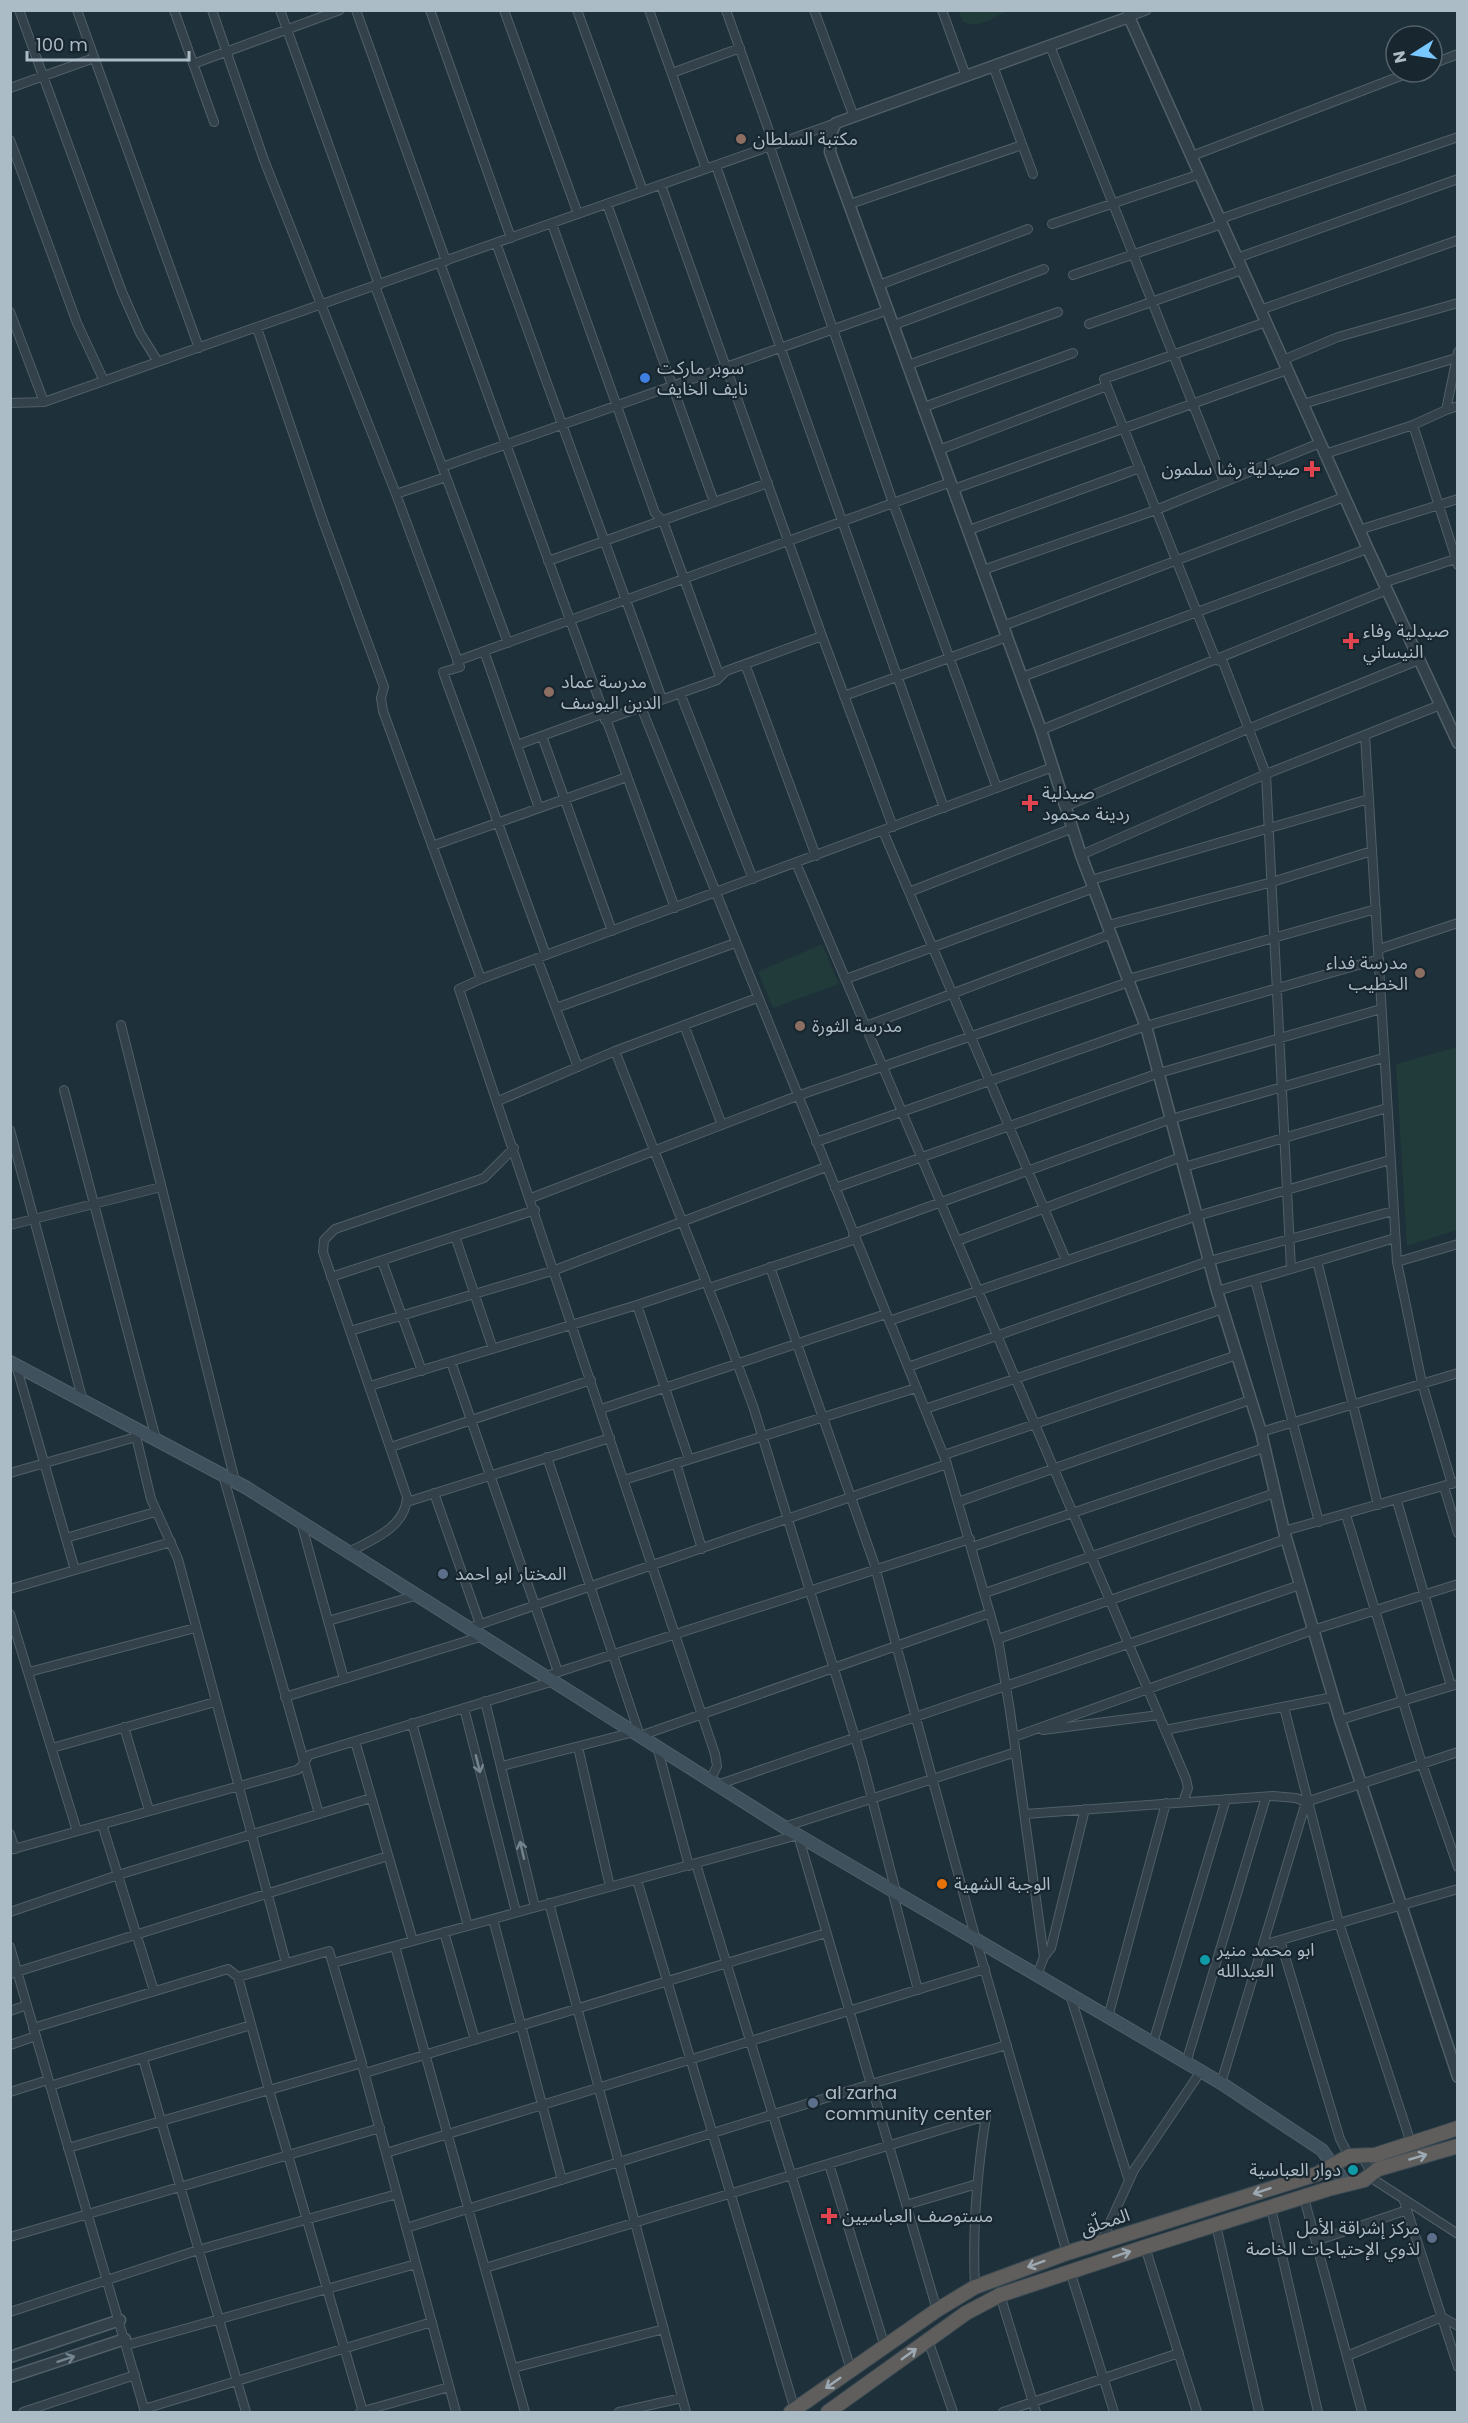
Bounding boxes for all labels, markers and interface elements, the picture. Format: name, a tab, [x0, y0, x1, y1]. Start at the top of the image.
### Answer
scale bar	[27, 24, 189, 62]
north arrow	[1384, 24, 1444, 84]
text: 100 m	[36, 32, 88, 57]
text: N	[1387, 49, 1412, 65]
place label: مكتبة السلطان	[753, 126, 858, 151]
marker: مكتبة السلطان	[734, 132, 748, 146]
place label: سوبر ماركت نايف الخايف	[657, 355, 748, 401]
marker: سوبر ماركت نايف الخايف	[638, 371, 652, 385]
place label: صيدلية رشا سلمون	[1162, 456, 1300, 481]
marker: صيدلية رشا سلمون	[1305, 462, 1319, 476]
place label: صيدلية وفاء النيساني	[1363, 618, 1449, 665]
marker: صيدلية وفاء النيساني	[1344, 634, 1358, 648]
place label: مدرسة عماد الدين اليوسف	[561, 669, 661, 715]
marker: مدرسة عماد الدين اليوسف	[542, 685, 556, 699]
place label: صيدلية ردينة محمود	[1042, 780, 1130, 826]
marker: صيدلية ردينة محمود	[1023, 796, 1037, 810]
place label: مدرسة فداء الخطيب	[1326, 950, 1408, 996]
marker: مدرسة فداء الخطيب	[1413, 966, 1427, 980]
place label: مدرسة الثورة	[812, 1013, 902, 1038]
marker: مدرسة الثورة	[793, 1019, 807, 1033]
place label: المختار ابو احمد	[455, 1561, 567, 1586]
marker: المختار ابو احمد	[436, 1567, 450, 1581]
one-way arrow	[473, 1754, 484, 1773]
one-way arrow	[516, 1841, 527, 1860]
place label: الوجبة الشهية	[954, 1871, 1051, 1896]
marker: الوجبة الشهية	[935, 1877, 949, 1891]
place label: ابو محمد منير العبدالله	[1216, 1937, 1315, 1983]
marker: ابو محمد منير العبدالله	[1198, 1953, 1212, 1967]
place label: al zarha community center	[825, 2080, 992, 2126]
marker: al zarha community center	[806, 2096, 820, 2110]
one-way arrow	[1408, 2151, 1427, 2162]
place label: دوار العباسية	[1249, 2157, 1341, 2182]
marker: دوار العباسية	[1346, 2163, 1360, 2177]
one-way arrow	[1253, 2186, 1272, 2197]
street label: المحلّق	[1076, 2200, 1133, 2241]
place label: مستوصف العباسيين	[842, 2203, 993, 2228]
marker: مستوصف العباسيين	[820, 2207, 838, 2225]
place label: مركز إشراقة الأمل لذوي الإحتياجات الخاصة	[1246, 2215, 1420, 2262]
marker: مركز إشراقة الأمل لذوي الإحتياجات الخاصة	[1425, 2231, 1439, 2245]
one-way arrow	[1112, 2248, 1131, 2259]
one-way arrow	[1027, 2260, 1046, 2271]
one-way arrow	[901, 2347, 917, 2360]
one-way arrow	[56, 2352, 75, 2363]
one-way arrow	[825, 2377, 841, 2389]

